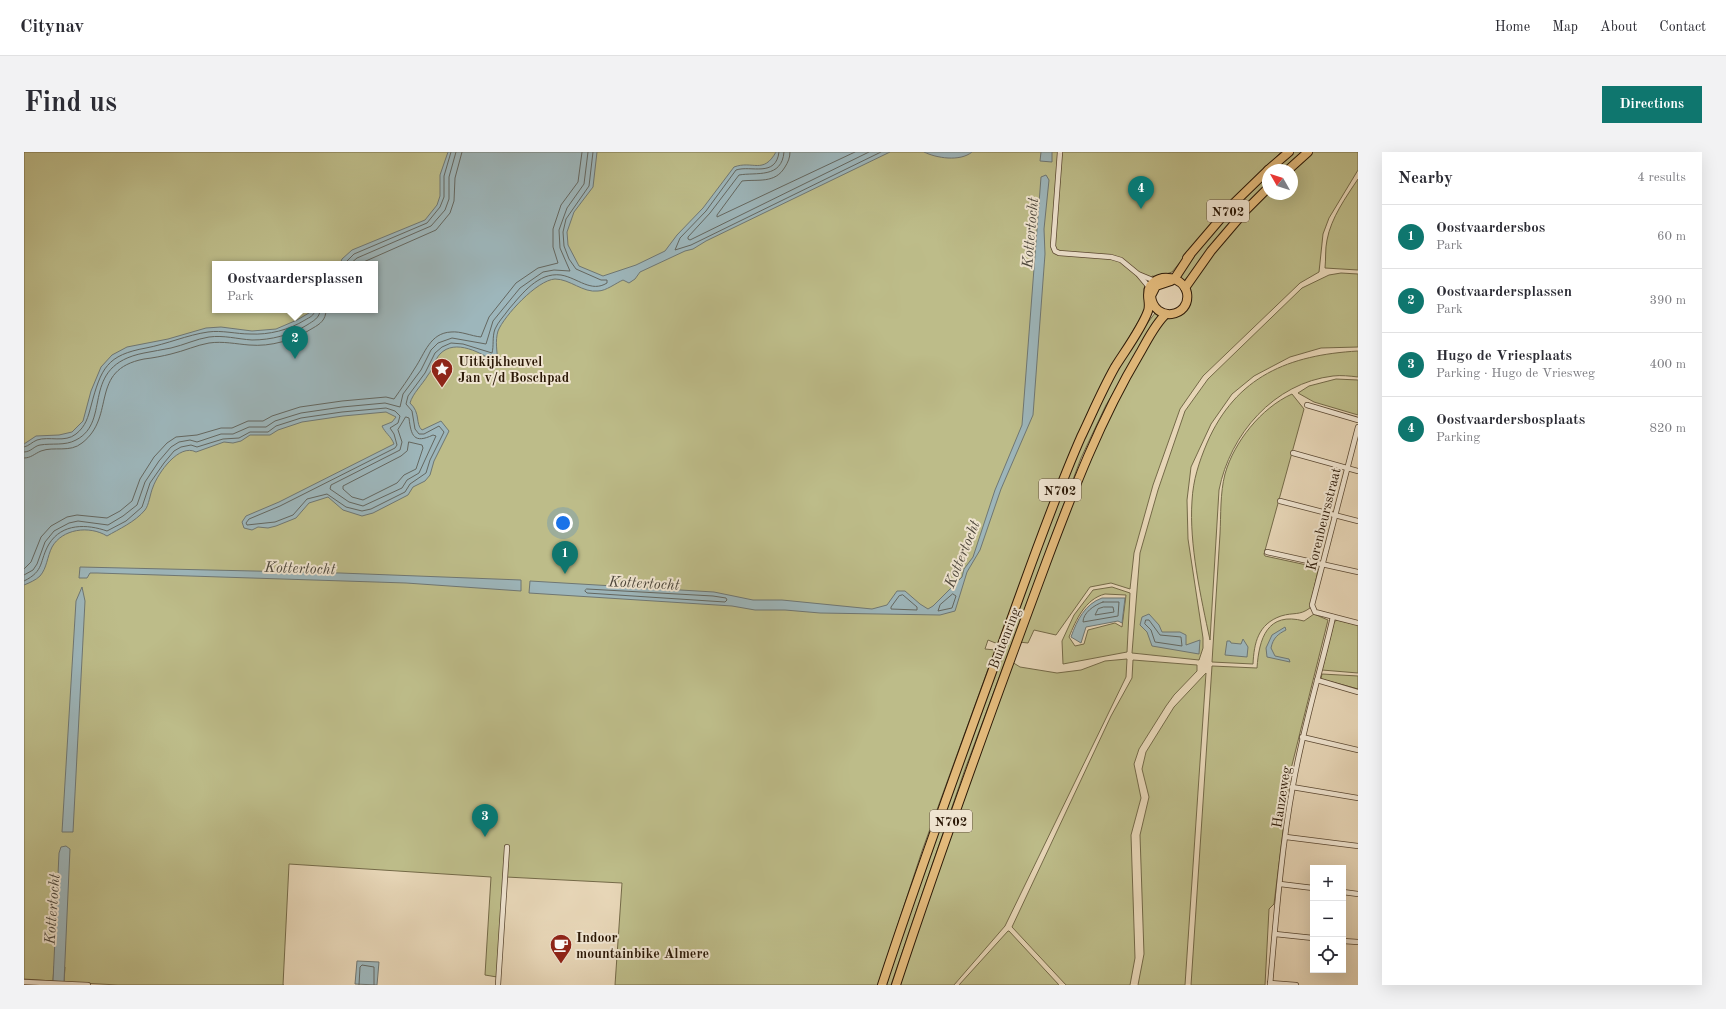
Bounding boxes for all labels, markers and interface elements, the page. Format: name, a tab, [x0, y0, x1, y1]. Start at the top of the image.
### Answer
text: Citynav	[20, 18, 84, 37]
text: Home	[1495, 20, 1530, 34]
text: Map	[1552, 20, 1578, 34]
text: About	[1600, 20, 1637, 34]
text: Contact	[1659, 20, 1706, 34]
button: Directions	[1602, 86, 1702, 123]
text: Find us	[24, 90, 117, 118]
north arrow	[1262, 164, 1298, 200]
text: Nearby	[1398, 170, 1453, 187]
text: 4 results	[1637, 171, 1686, 184]
pin: 4	[1128, 176, 1154, 209]
water label: Kottertocht	[1021, 197, 1042, 270]
road number: N702	[1207, 200, 1249, 222]
text: Oostvaardersbos	[1436, 221, 1545, 236]
text: 1	[1407, 230, 1415, 243]
text: 60 m	[1657, 230, 1686, 243]
text: Park	[1436, 239, 1463, 252]
popup	[212, 261, 378, 313]
text: Oostvaardersplassen	[227, 272, 363, 287]
text: Oostvaardersplassen	[1436, 285, 1572, 300]
text: Park	[227, 290, 254, 303]
text: 2	[1407, 294, 1415, 307]
text: 390 m	[1649, 294, 1686, 307]
text: Park	[1436, 303, 1463, 316]
pin: 2	[282, 326, 308, 359]
text: Hugo de Vriesplaats	[1436, 349, 1572, 364]
place label: Uitkijkheuvel Jan v/d Boschpad	[458, 355, 570, 386]
place icon: Uitkijkheuvel Jan v/d Boschpad	[429, 356, 455, 389]
text: 3	[1407, 358, 1415, 371]
text: 400 m	[1649, 358, 1686, 371]
text: Parking · Hugo de Vriesweg	[1436, 367, 1595, 380]
text: Oostvaardersbosplaats	[1436, 413, 1585, 428]
text: 4	[1407, 422, 1415, 435]
text: 820 m	[1649, 422, 1686, 435]
text: Parking	[1436, 431, 1480, 444]
street label: Korenbeursstraat	[1304, 466, 1344, 572]
road number: N702	[1039, 479, 1081, 501]
your location	[553, 513, 573, 533]
water label: Kottertocht	[943, 519, 984, 591]
pin: 1	[552, 541, 578, 574]
water label: Kottertocht	[263, 561, 336, 578]
water label: Kottertocht	[607, 575, 680, 594]
street label: Buitenring	[987, 605, 1023, 671]
street label: Hanzeweg	[1270, 765, 1294, 829]
pin: 3	[472, 804, 498, 837]
road number: N702	[930, 810, 972, 832]
map controls	[1310, 865, 1346, 973]
button: +	[1310, 865, 1346, 901]
water label: Kottertocht	[43, 873, 63, 946]
button: −	[1310, 901, 1346, 937]
place label: Indoor mountainbike Almere	[576, 931, 709, 961]
cafe icon: Indoor mountainbike Almere	[548, 932, 574, 965]
button: locate	[1310, 937, 1346, 973]

